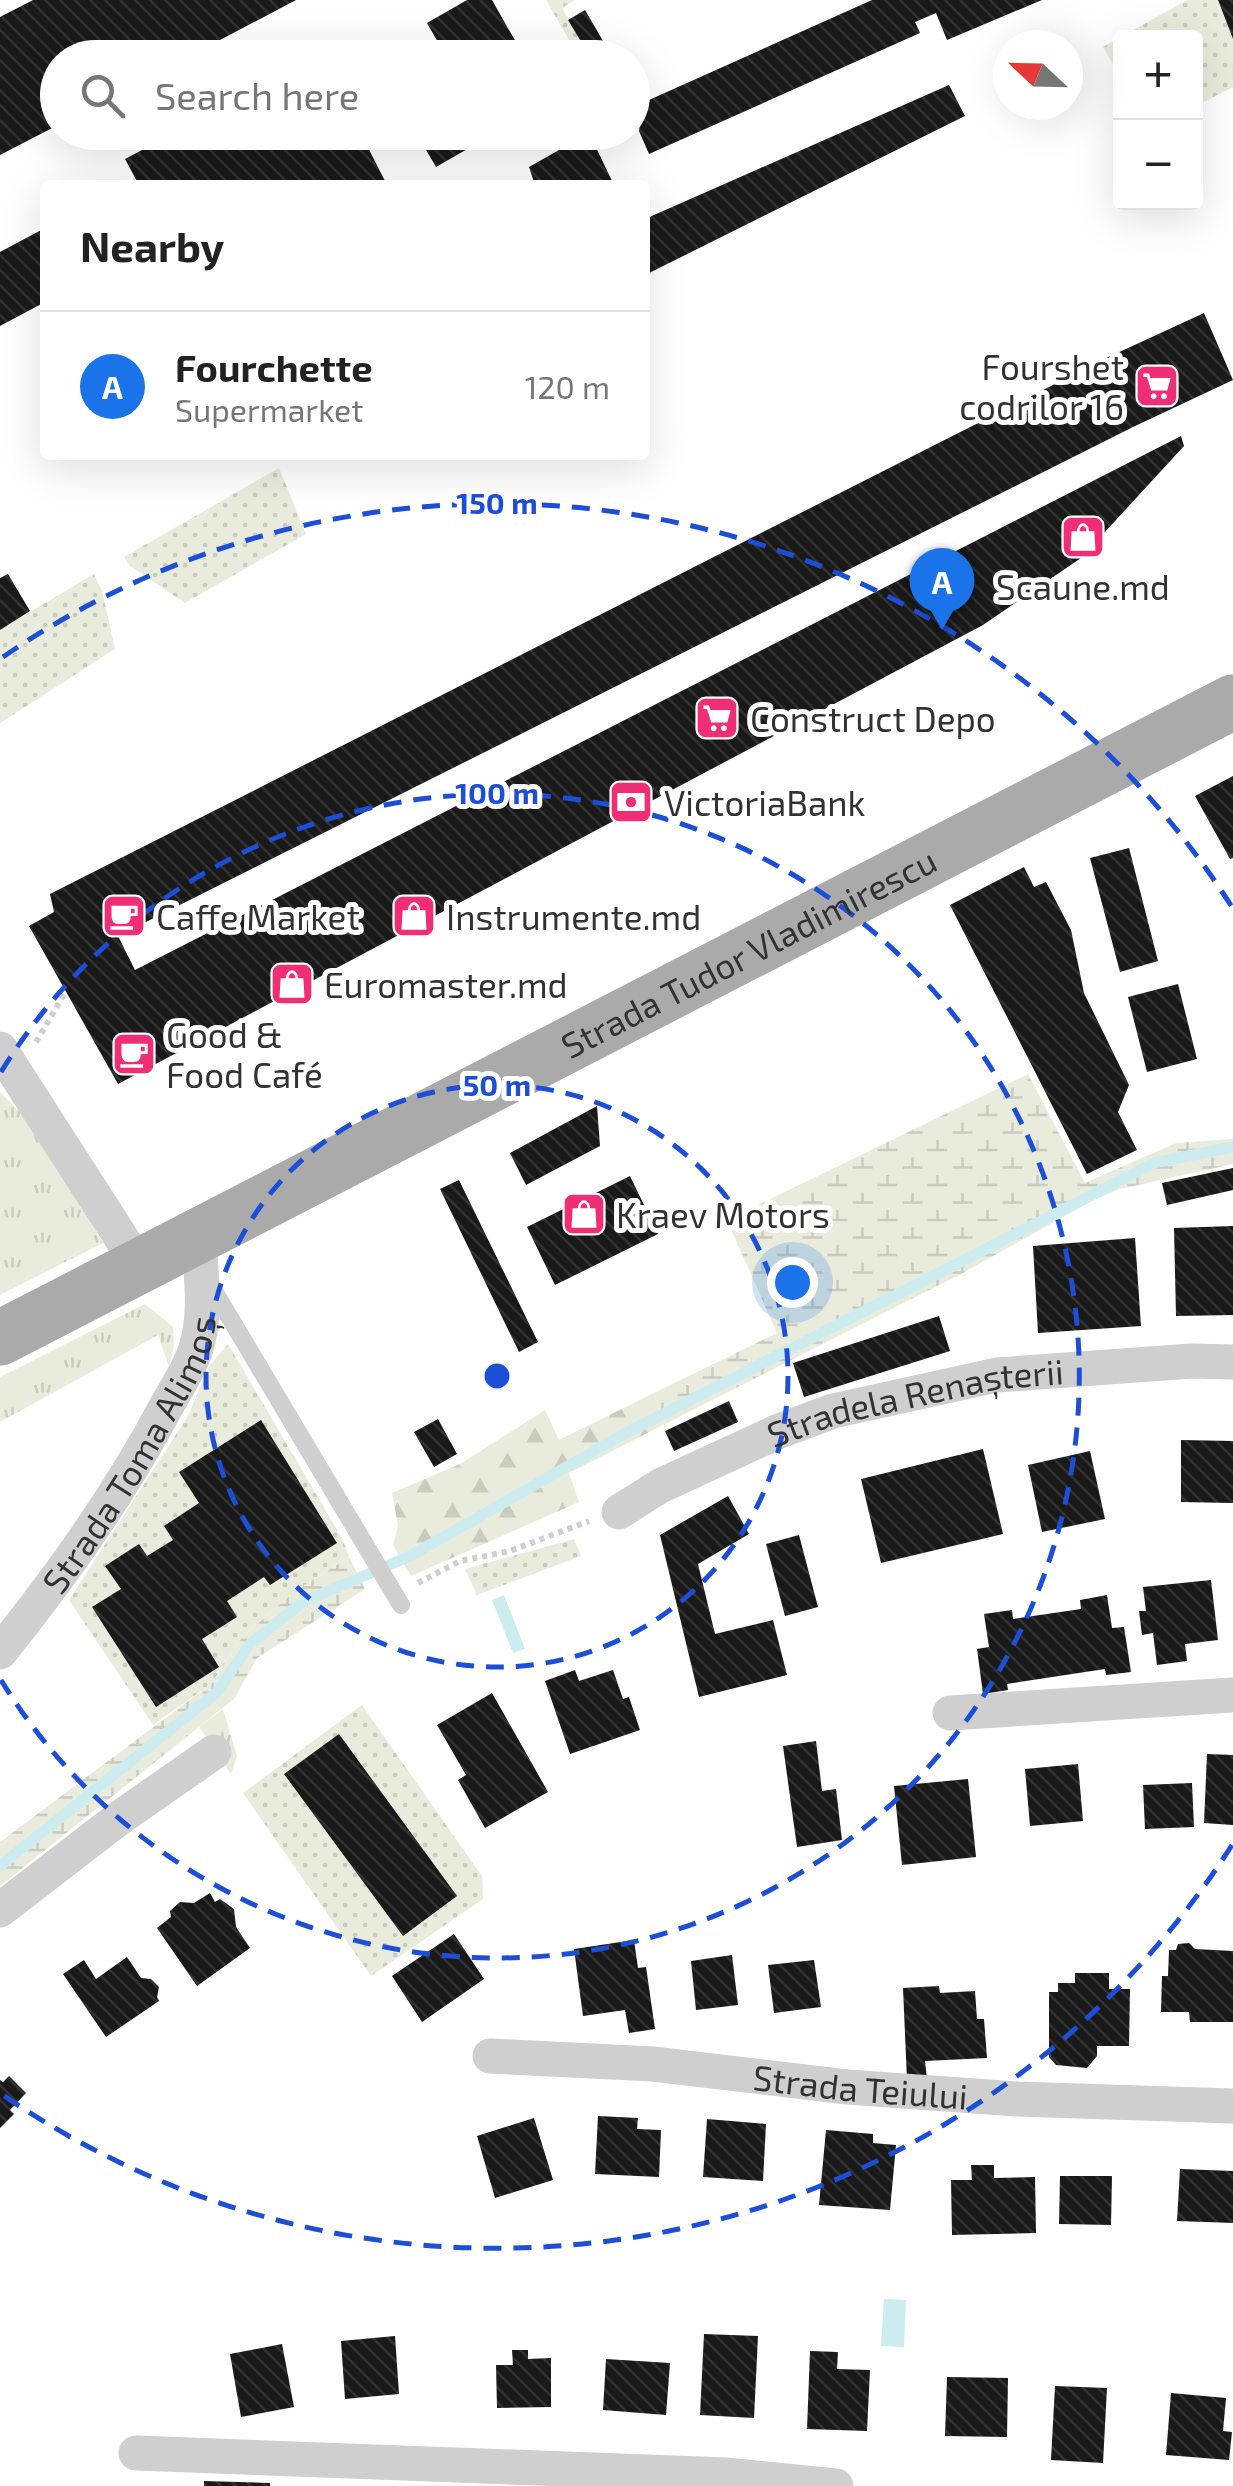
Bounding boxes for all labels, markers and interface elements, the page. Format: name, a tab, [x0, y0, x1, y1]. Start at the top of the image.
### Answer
north arrow	[993, 30, 1083, 120]
map controls	[1113, 30, 1203, 210]
button: +	[1113, 30, 1203, 120]
search box	[40, 40, 650, 150]
icon: search	[75, 68, 130, 123]
text: Search here	[155, 72, 359, 118]
button: −	[1113, 120, 1203, 210]
text: Nearby	[80, 220, 224, 270]
text: Fourchette	[175, 344, 373, 390]
place label: Fourshet codrilor 16	[959, 345, 1124, 427]
supermarket icon: Fourshet codrilor 16	[1134, 363, 1180, 409]
text: A	[102, 367, 123, 405]
text: 120 m	[525, 367, 610, 405]
text: Supermarket	[175, 390, 363, 428]
text: 150 m	[456, 484, 538, 520]
shop icon: Scaune.md	[1060, 514, 1106, 560]
pin: A	[910, 548, 974, 630]
place label: Scaune.md	[996, 565, 1170, 607]
supermarket icon: Construct Depo	[694, 695, 740, 741]
place label: Construct Depo	[750, 697, 996, 739]
text: 100 m	[455, 774, 539, 810]
bank icon: VictoriaBank	[608, 779, 654, 825]
place label: VictoriaBank	[664, 781, 866, 823]
street label: Strada Tudor Vladimirescu	[554, 838, 943, 1066]
cafe icon: Caffe Market	[101, 893, 147, 939]
shop icon: Instrumente.md	[391, 893, 437, 939]
place label: Caffe Market	[156, 895, 360, 937]
place label: Instrumente.md	[446, 895, 701, 937]
shop icon: Euromaster.md	[269, 961, 315, 1007]
place label: Euromaster.md	[324, 963, 568, 1005]
place label: Good & Food Café	[166, 1013, 323, 1095]
cafe icon: Good & Food Café	[111, 1031, 157, 1077]
text: 50 m	[463, 1066, 531, 1102]
shop icon: Kraev Motors	[561, 1191, 607, 1237]
place label: Kraev Motors	[616, 1193, 830, 1235]
your location	[767, 1257, 818, 1308]
street label: Strada Toma Alimoș	[33, 1313, 226, 1601]
street label: Stradela Renașterii	[761, 1349, 1065, 1455]
centre of rings	[479, 1358, 515, 1394]
street label: Strada Teiului	[751, 2055, 969, 2116]

